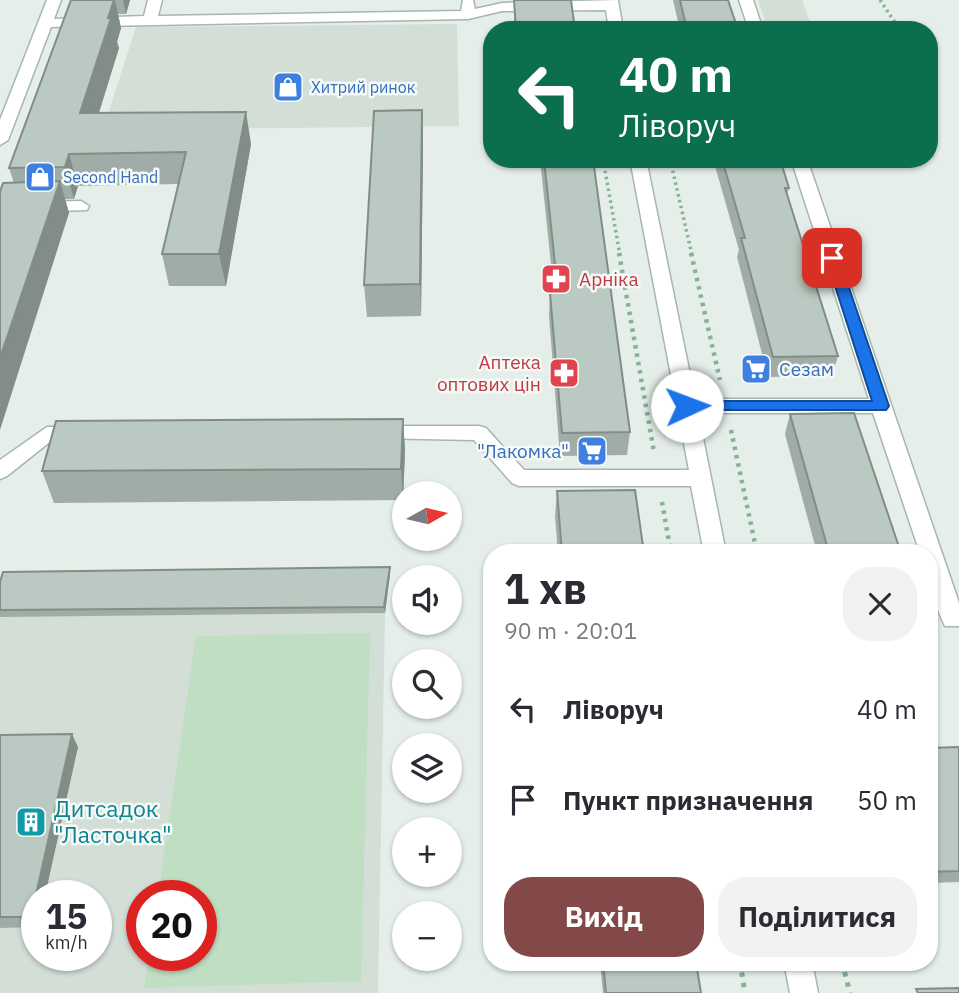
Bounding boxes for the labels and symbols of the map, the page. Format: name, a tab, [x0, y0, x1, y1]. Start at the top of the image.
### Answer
shop icon: Хитрий ринок	[271, 70, 305, 104]
place label: Хитрий ринок	[311, 77, 416, 97]
shop icon: Second Hand	[23, 160, 57, 194]
place label: Second Hand	[63, 167, 158, 187]
pin	[802, 228, 862, 288]
pharmacy icon: Арніка	[539, 262, 573, 296]
place label: Арніка	[579, 267, 639, 291]
place label: Аптека оптових цін	[437, 350, 541, 396]
supermarket icon: Сезам	[739, 352, 773, 386]
pharmacy icon: Аптека оптових цін	[547, 356, 581, 390]
place label: Сезам	[779, 357, 834, 381]
position arrow	[650, 369, 724, 443]
supermarket icon: "Лакомка"	[575, 434, 609, 468]
place label: "Лакомка"	[477, 439, 569, 463]
north arrow	[392, 481, 462, 551]
place label: Дитсадок "Ласточка"	[54, 793, 172, 849]
building icon: Дитсадок "Ласточка"	[14, 805, 48, 839]
speed limit sign: 20	[126, 880, 217, 971]

